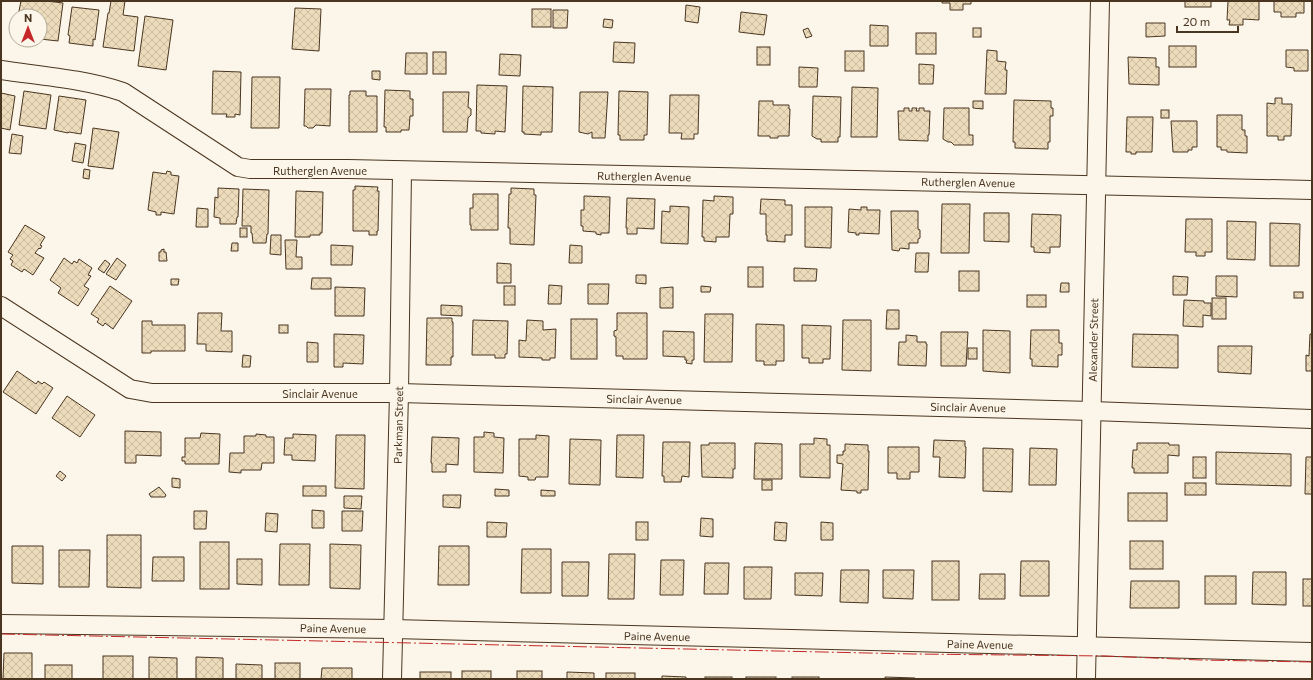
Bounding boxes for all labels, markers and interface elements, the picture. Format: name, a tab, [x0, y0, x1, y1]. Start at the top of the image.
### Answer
north arrow	[8, 8, 48, 48]
scale bar	[1177, 8, 1238, 34]
text: N	[24, 11, 32, 24]
text: 20 m	[1183, 14, 1210, 28]
street label: Rutherglen Avenue	[273, 164, 367, 177]
street label: Rutherglen Avenue	[597, 169, 691, 183]
street label: Rutherglen Avenue	[921, 175, 1015, 189]
street label: Alexander Street	[1086, 297, 1100, 382]
street label: Parkman Street	[391, 385, 405, 464]
street label: Sinclair Avenue	[282, 387, 358, 400]
street label: Sinclair Avenue	[606, 392, 682, 406]
street label: Sinclair Avenue	[930, 400, 1006, 414]
street label: Paine Avenue	[300, 621, 366, 635]
street label: Paine Avenue	[624, 629, 690, 643]
street label: Paine Avenue	[947, 637, 1013, 651]

